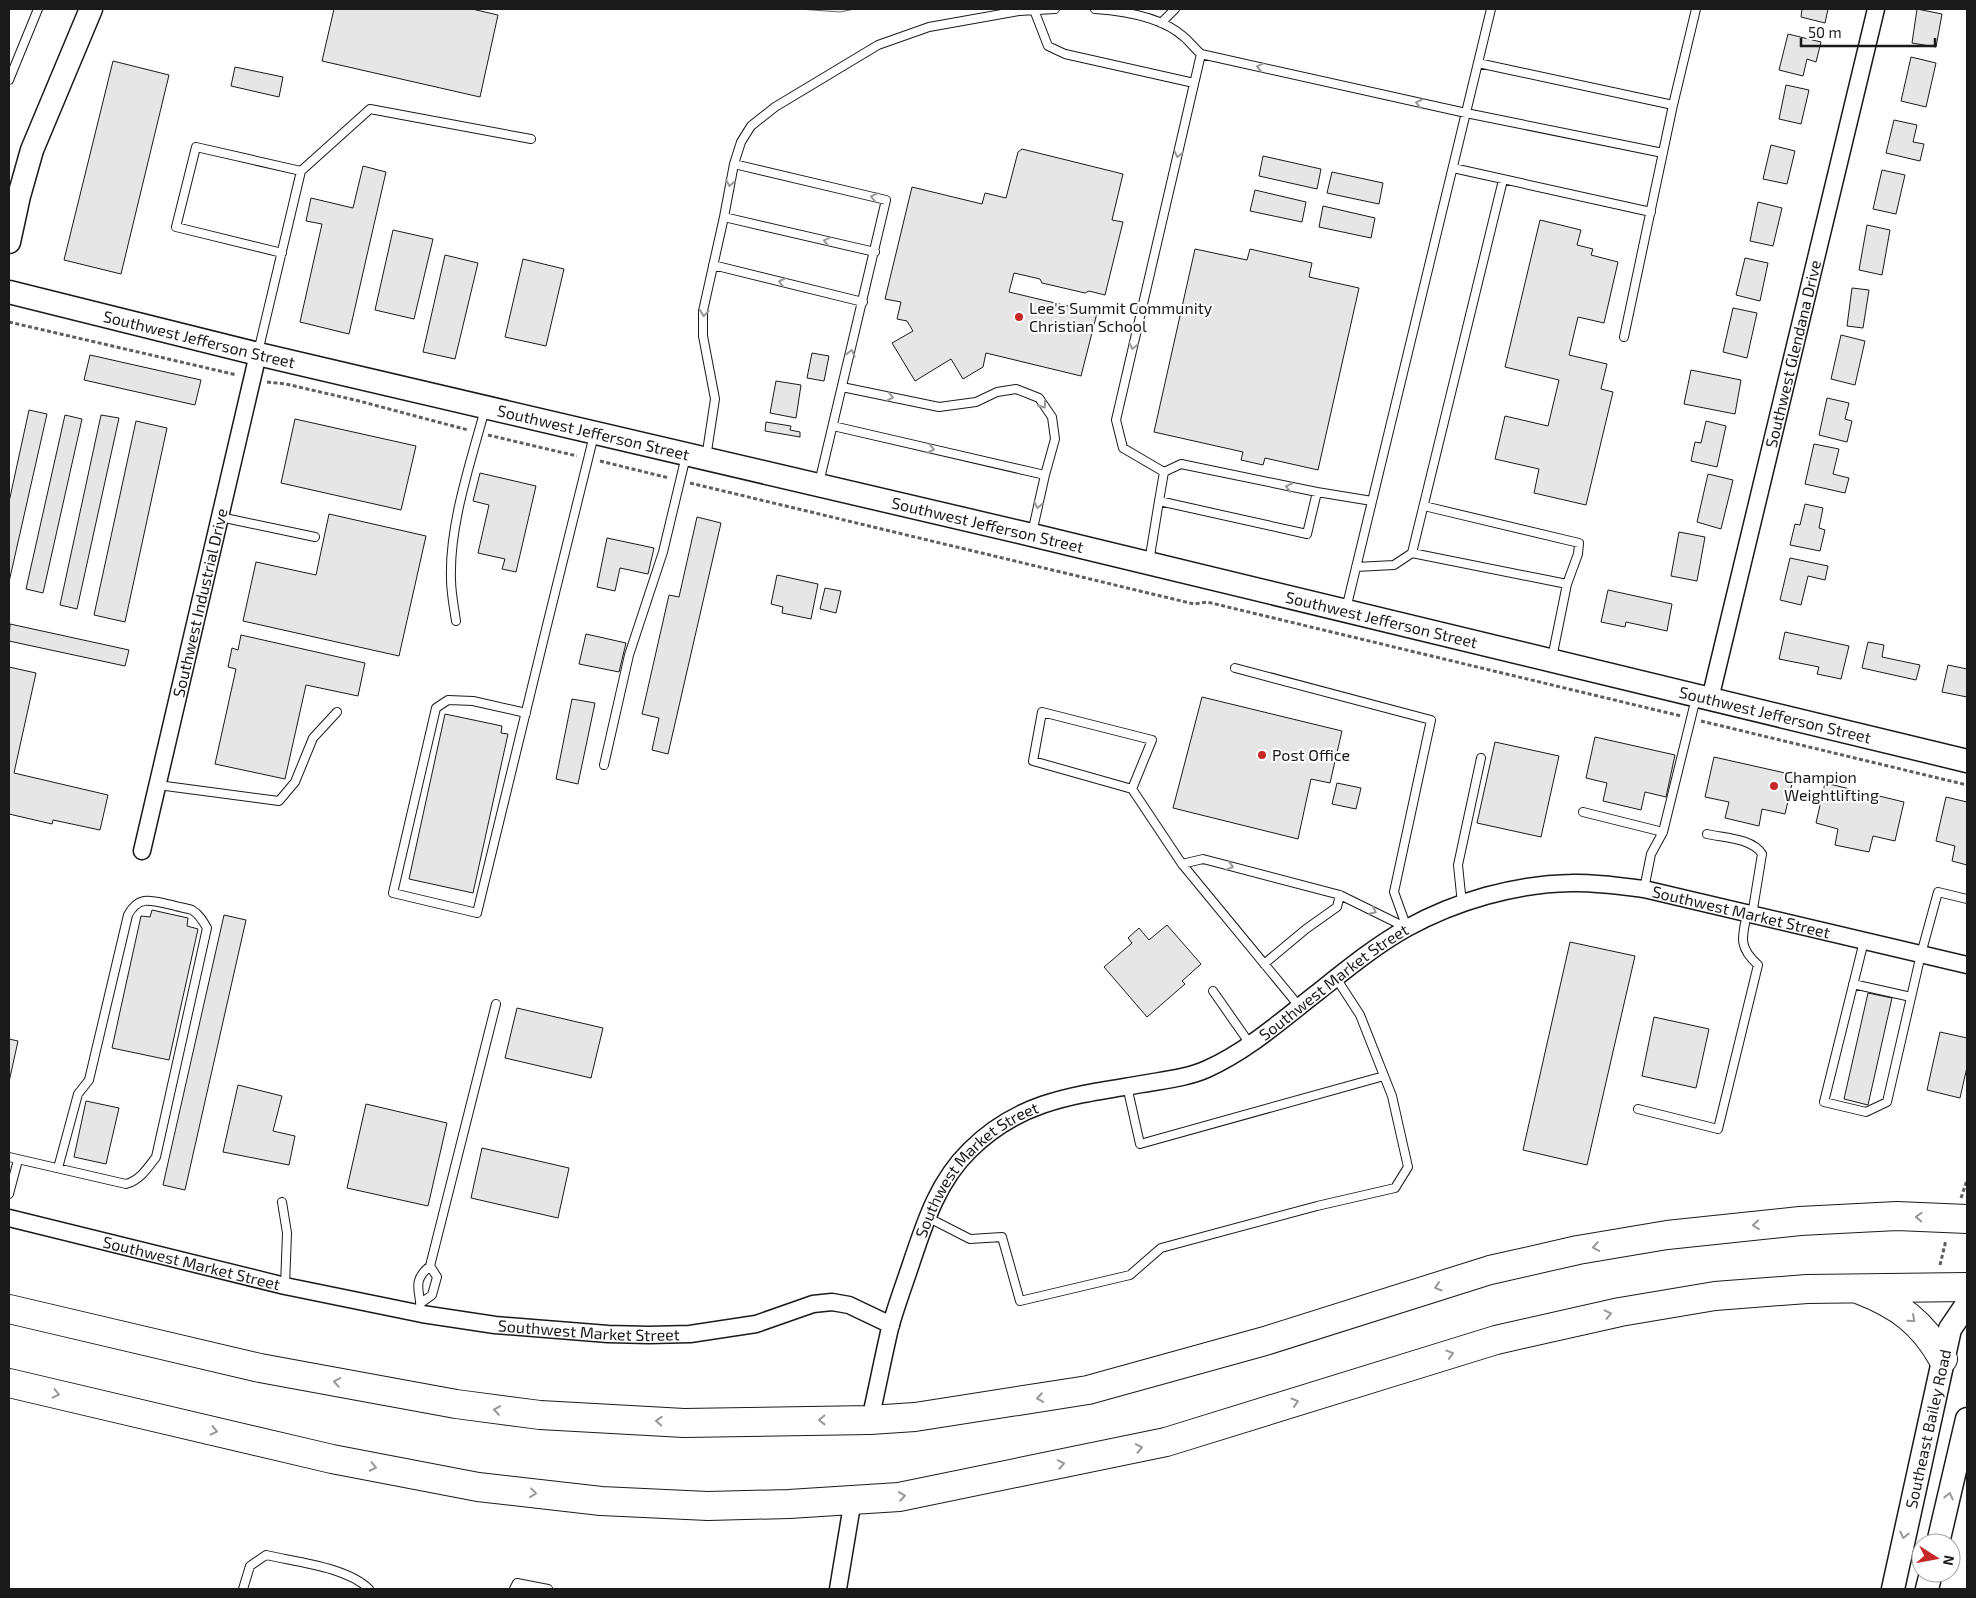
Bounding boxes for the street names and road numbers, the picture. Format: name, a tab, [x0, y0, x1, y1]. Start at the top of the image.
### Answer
street label: Southwest Glendana Drive	[1761, 258, 1824, 450]
street label: Southwest Jefferson Street	[102, 306, 297, 371]
street label: Southwest Jefferson Street	[495, 400, 691, 464]
street label: Southwest Jefferson Street	[890, 493, 1086, 556]
street label: Southwest Industrial Drive	[168, 506, 231, 699]
street label: Southwest Jefferson Street	[1284, 587, 1479, 651]
street label: Southwest Jefferson Street	[1677, 682, 1873, 746]
street label: Southwest Market Street	[1650, 881, 1832, 941]
street label: Southwest Market Street	[1255, 919, 1411, 1044]
street label: Southwest Market Street	[911, 1097, 1041, 1240]
street label: Southwest Market Street	[101, 1231, 282, 1293]
street label: Southwest Market Street	[497, 1315, 680, 1344]
street label: Southeast Bailey Road	[1901, 1347, 1954, 1510]

